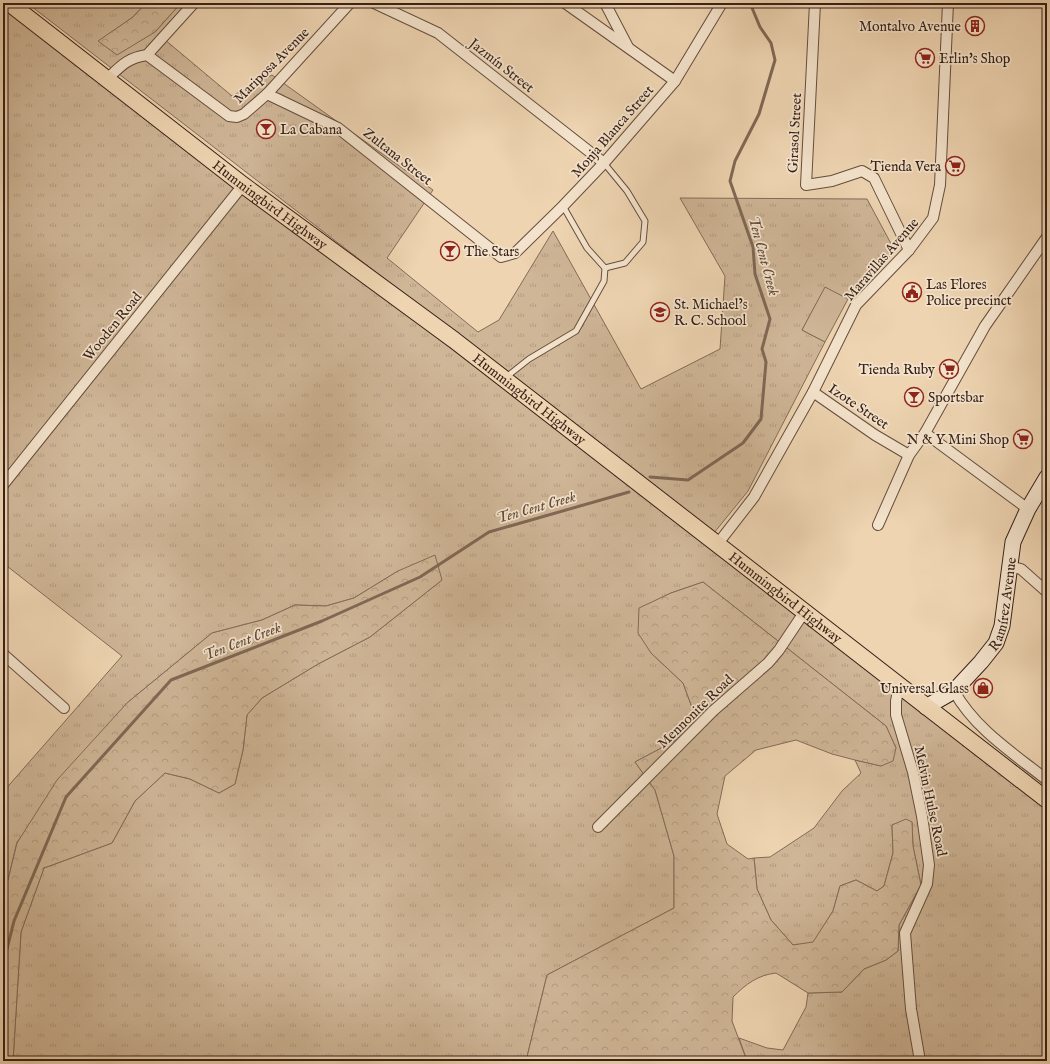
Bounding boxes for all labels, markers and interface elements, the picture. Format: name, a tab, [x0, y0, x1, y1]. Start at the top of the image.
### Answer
building icon: Montalvo Avenue	[964, 15, 986, 37]
place label: Montalvo Avenue	[859, 18, 962, 36]
street label: Mariposa Avenue	[230, 24, 314, 107]
street label: Jazmín Street	[464, 34, 538, 97]
supermarket icon: Erlin's Shop	[914, 47, 936, 69]
place label: Erlin's Shop	[939, 50, 1011, 68]
street label: Monja Blanca Street	[568, 82, 658, 182]
street label: Girasol Street	[784, 92, 806, 174]
bar icon: La Cabana	[255, 118, 277, 140]
place label: La Cabana	[280, 121, 343, 139]
street label: Zultana Street	[359, 124, 436, 190]
supermarket icon: Tienda Vera	[944, 155, 966, 177]
street label: Hummingbird Highway	[208, 157, 331, 254]
place label: Tienda Vera	[871, 158, 942, 176]
water label: Ten Cent Creek	[744, 214, 783, 298]
street label: Maravillas Avenue	[841, 214, 923, 305]
bar icon: The Stars	[439, 240, 461, 262]
place label: The Stars	[464, 243, 519, 261]
place label: Las Flores Police precinct	[926, 276, 1012, 310]
public building icon: Las Flores Police precinct	[901, 281, 923, 303]
street label: Wooden Road	[79, 288, 146, 365]
place label: St. Michael’s R. C. School	[674, 296, 748, 330]
school or university icon: St. Michael’s R. C. School	[649, 301, 671, 323]
street label: Hummingbird Highway	[469, 350, 590, 449]
supermarket icon: Tienda Ruby	[938, 358, 960, 380]
place label: Tienda Ruby	[859, 361, 935, 379]
street label: Izote Street	[825, 380, 892, 434]
bar icon: Sportsbar	[903, 386, 925, 408]
place label: Sportsbar	[928, 389, 984, 407]
supermarket icon: N & Y Mini Shop	[1012, 428, 1034, 450]
place label: N & Y Mini Shop	[907, 431, 1009, 449]
water label: Ten Cent Creek	[494, 487, 578, 528]
street label: Hummingbird Highway	[725, 548, 846, 648]
street label: Ramírez Avenue	[985, 556, 1021, 655]
water label: Ten Cent Creek	[201, 618, 284, 665]
street label: Mennonite Road	[654, 670, 738, 753]
shop icon: Universal Glass	[972, 677, 994, 699]
place label: Universal Glass	[880, 680, 969, 698]
street label: Melvin Hulse Road	[910, 744, 951, 859]

